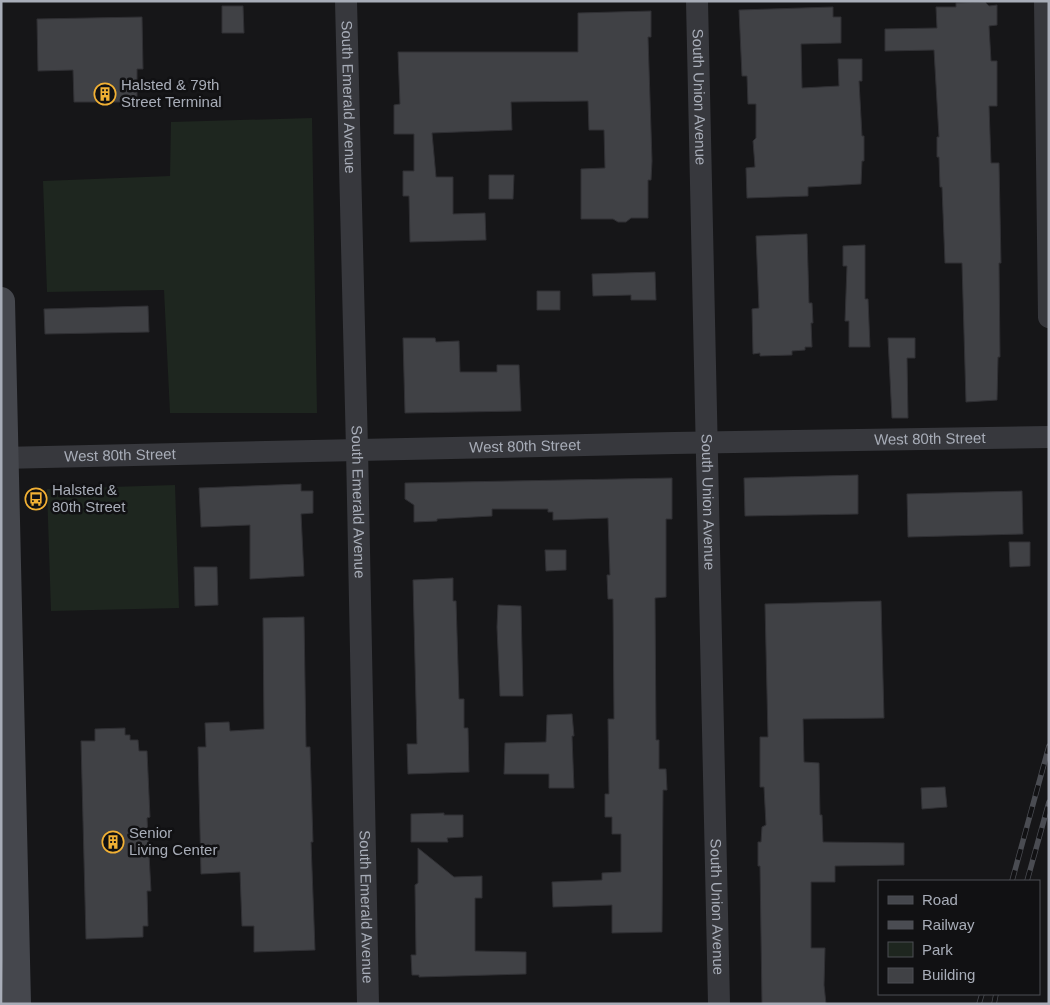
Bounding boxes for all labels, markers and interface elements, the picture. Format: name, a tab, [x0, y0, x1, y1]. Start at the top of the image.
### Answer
street label: South Emerald Avenue	[338, 20, 359, 174]
street label: South Union Avenue	[690, 29, 710, 165]
place label: Halsted & 79th Street Terminal	[121, 76, 222, 110]
building icon: Halsted & 79th Street Terminal	[93, 82, 117, 106]
street label: South Emerald Avenue	[348, 425, 369, 579]
street label: West 80th Street	[874, 429, 986, 448]
street label: South Union Avenue	[698, 433, 718, 570]
street label: West 80th Street	[469, 436, 582, 456]
street label: West 80th Street	[64, 445, 177, 465]
place label: Halsted & 80th Street	[52, 481, 126, 515]
bus stop icon: Halsted & 80th Street	[24, 487, 48, 511]
place label: Senior Living Center	[129, 824, 217, 858]
building icon: Senior Living Center	[101, 830, 125, 854]
street label: South Emerald Avenue	[357, 830, 377, 984]
street label: South Union Avenue	[707, 838, 727, 975]
legend	[878, 880, 1040, 995]
text: Road	[922, 891, 958, 908]
text: Railway	[922, 916, 975, 933]
text: Park	[922, 941, 953, 958]
text: Building	[922, 966, 975, 983]

